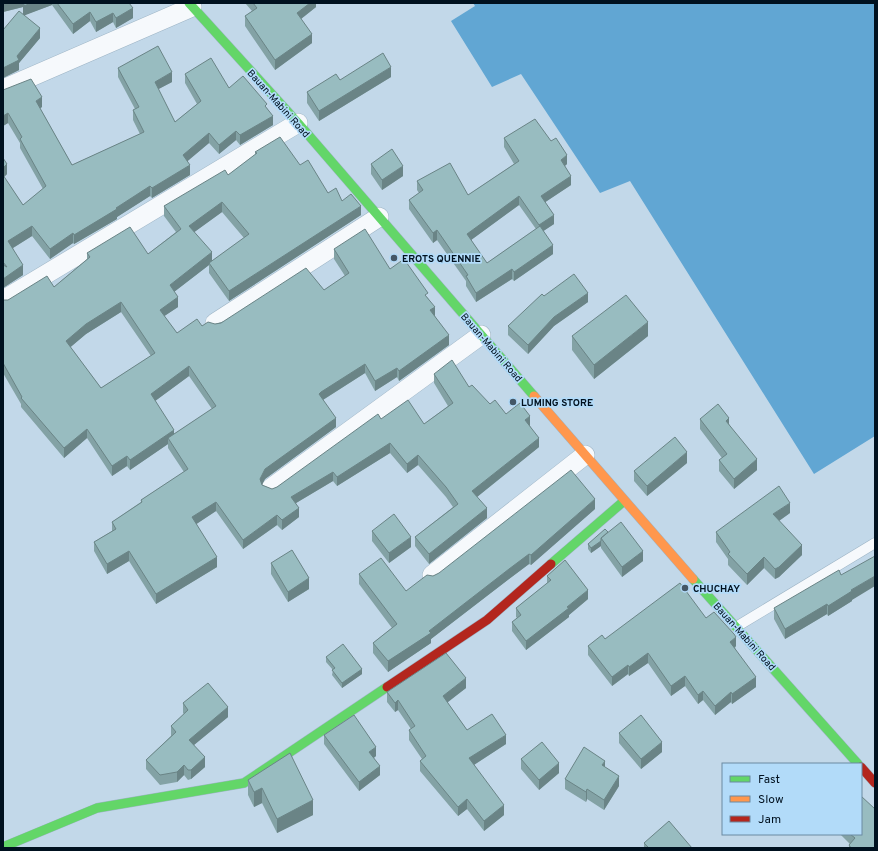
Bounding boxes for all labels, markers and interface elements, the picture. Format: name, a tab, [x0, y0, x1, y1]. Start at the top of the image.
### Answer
street label: Bauan-Mabini Road	[244, 67, 312, 141]
marker: EROTS QUENNIE	[389, 253, 399, 263]
place label: EROTS QUENNIE	[402, 253, 481, 266]
street label: Bauan-Mabini Road	[457, 311, 524, 385]
marker: LUMING STORE	[508, 397, 518, 407]
place label: LUMING STORE	[521, 397, 593, 410]
marker: CHUCHAY	[680, 583, 690, 593]
place label: CHUCHAY	[693, 583, 740, 596]
street label: Bauan-Mabini Road	[710, 600, 778, 674]
legend	[722, 763, 862, 835]
text: Fast	[758, 772, 780, 788]
text: Slow	[758, 792, 784, 808]
text: Jam	[758, 812, 781, 828]

